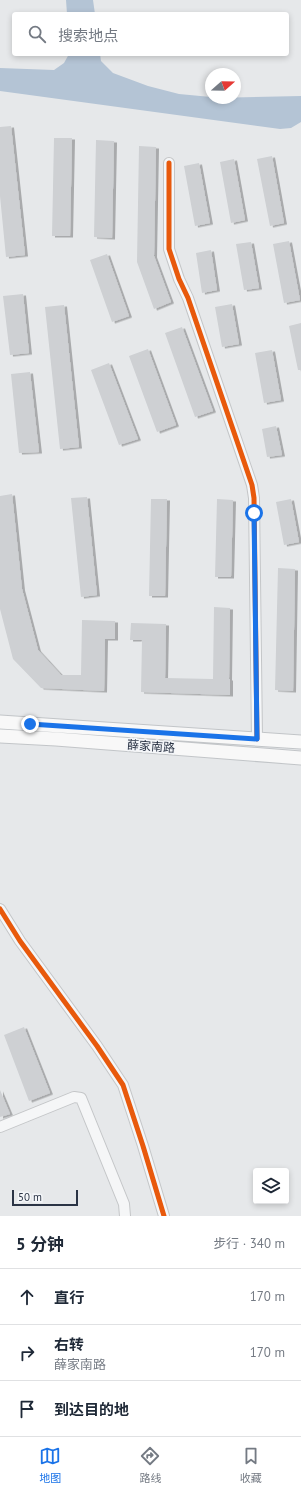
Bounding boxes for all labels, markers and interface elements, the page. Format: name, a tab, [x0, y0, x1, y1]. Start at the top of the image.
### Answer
search box	[12, 12, 289, 56]
icon: search	[26, 23, 48, 45]
text: 搜索地点	[58, 26, 118, 45]
north arrow	[205, 68, 241, 104]
route start	[245, 504, 263, 522]
route end	[21, 715, 39, 733]
street label: 薛家南路	[127, 737, 175, 755]
map controls	[253, 1168, 289, 1204]
button: layers	[253, 1168, 289, 1204]
scale bar	[12, 1188, 78, 1207]
text: 50 m	[18, 1190, 42, 1204]
text: 5 分钟	[16, 1233, 64, 1255]
text: 步行 · 340 m	[213, 1235, 285, 1252]
icon: ahead	[16, 1286, 38, 1308]
text: 直行	[54, 1288, 84, 1307]
text: 170 m	[250, 1288, 285, 1305]
text: 右转	[54, 1335, 84, 1354]
icon: right	[16, 1342, 38, 1364]
text: 170 m	[250, 1344, 285, 1361]
text: 薛家南路	[54, 1356, 106, 1373]
icon: arrive	[16, 1398, 38, 1420]
text: 到达目的地	[54, 1400, 129, 1419]
tab: 地图	[39, 1445, 61, 1485]
tab: 路线	[139, 1445, 161, 1485]
tab: 收藏	[240, 1445, 262, 1485]

